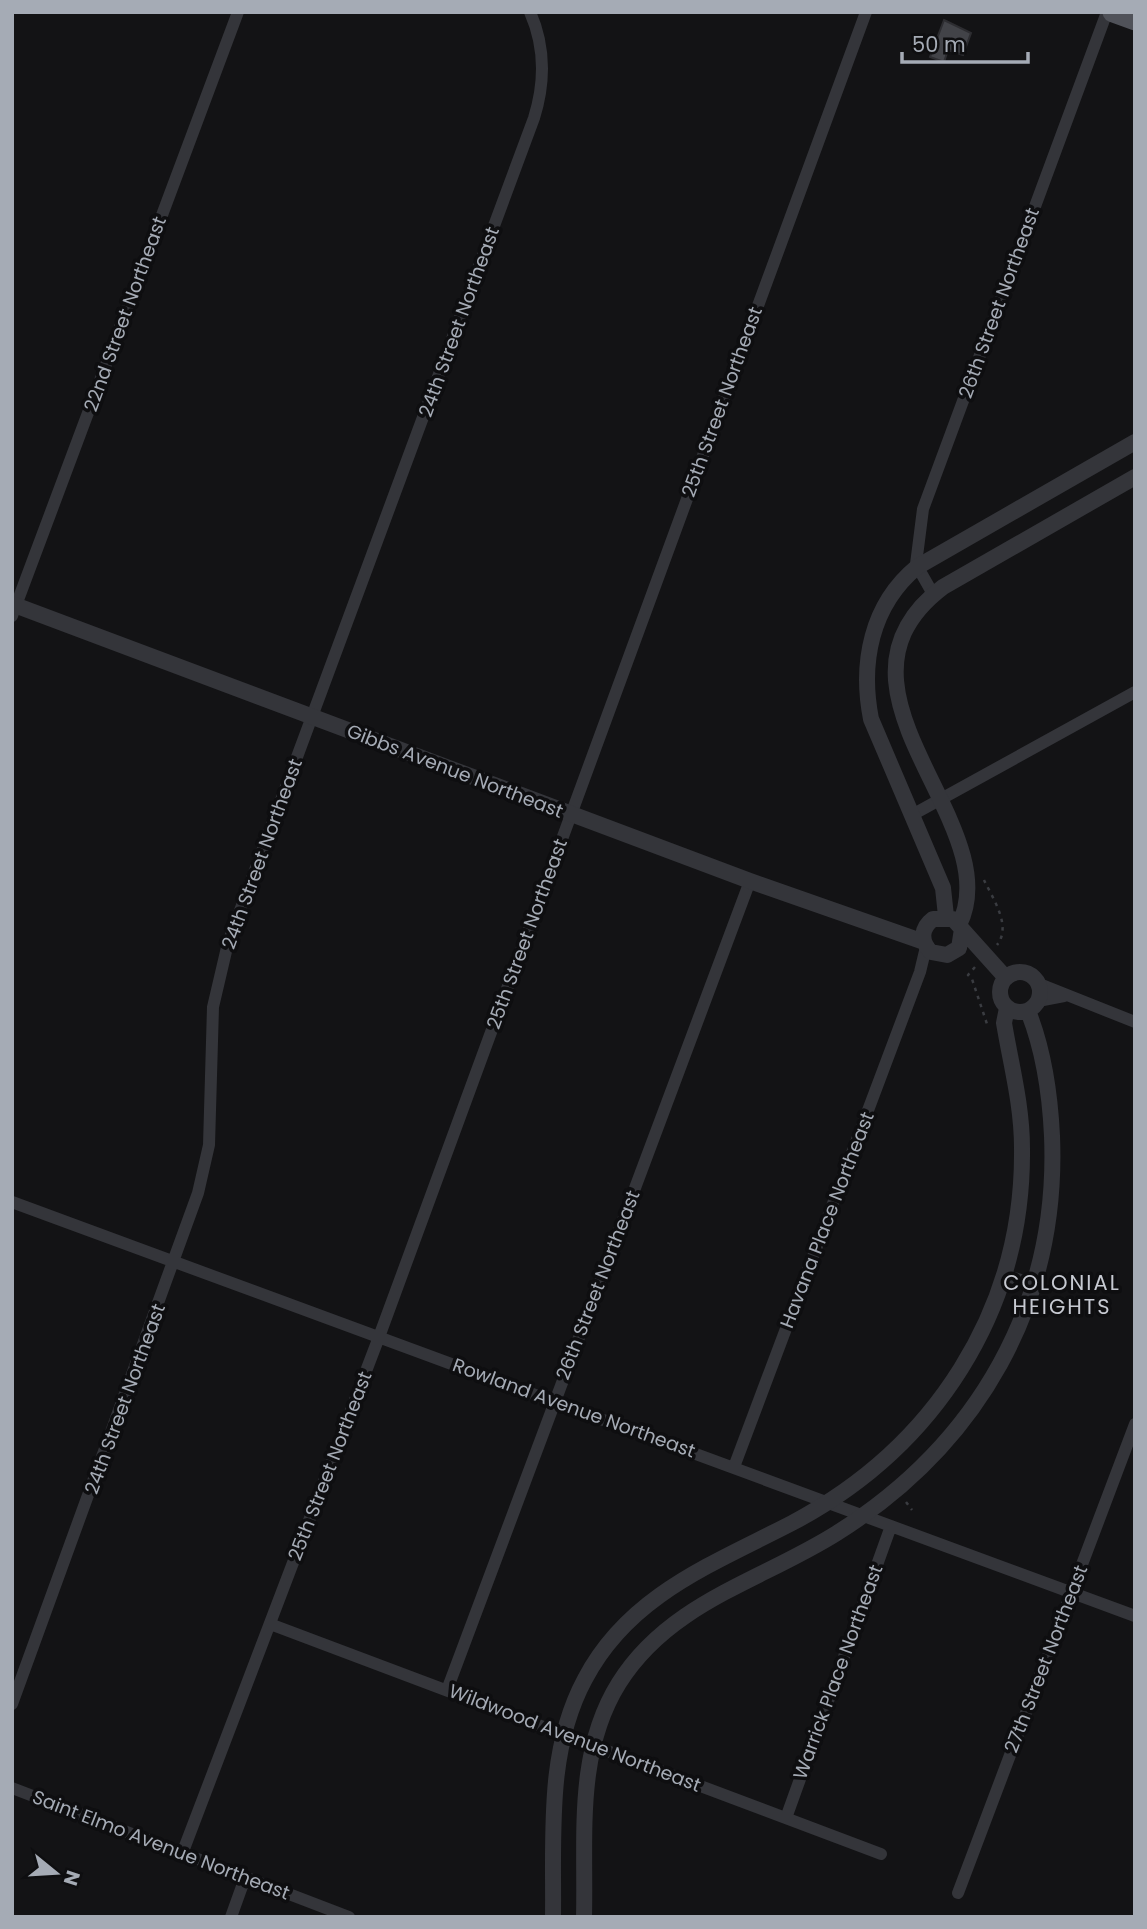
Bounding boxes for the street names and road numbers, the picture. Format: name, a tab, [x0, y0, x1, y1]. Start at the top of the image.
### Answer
street label: 26th Street Northeast	[952, 204, 1046, 402]
street label: 22nd Street Northeast	[77, 213, 173, 415]
street label: 24th Street Northeast	[412, 223, 506, 421]
street label: 25th Street Northeast	[675, 303, 769, 501]
street label: Gibbs Avenue Northeast	[343, 717, 567, 825]
street label: 24th Street Northeast	[215, 755, 309, 953]
street label: 25th Street Northeast	[480, 835, 574, 1033]
street label: Havana Place Northeast	[773, 1108, 881, 1332]
street label: 26th Street Northeast	[549, 1186, 647, 1384]
street label: 24th Street Northeast	[78, 1300, 172, 1498]
street label: Rowland Avenue Northeast	[449, 1351, 699, 1465]
street label: 25th Street Northeast	[281, 1367, 379, 1565]
street label: Warrick Place Northeast	[787, 1561, 889, 1783]
street label: 27th Street Northeast	[998, 1561, 1094, 1757]
street label: Wildwood Avenue Northeast	[445, 1677, 705, 1799]
street label: Saint Elmo Avenue Northeast	[29, 1785, 293, 1905]

